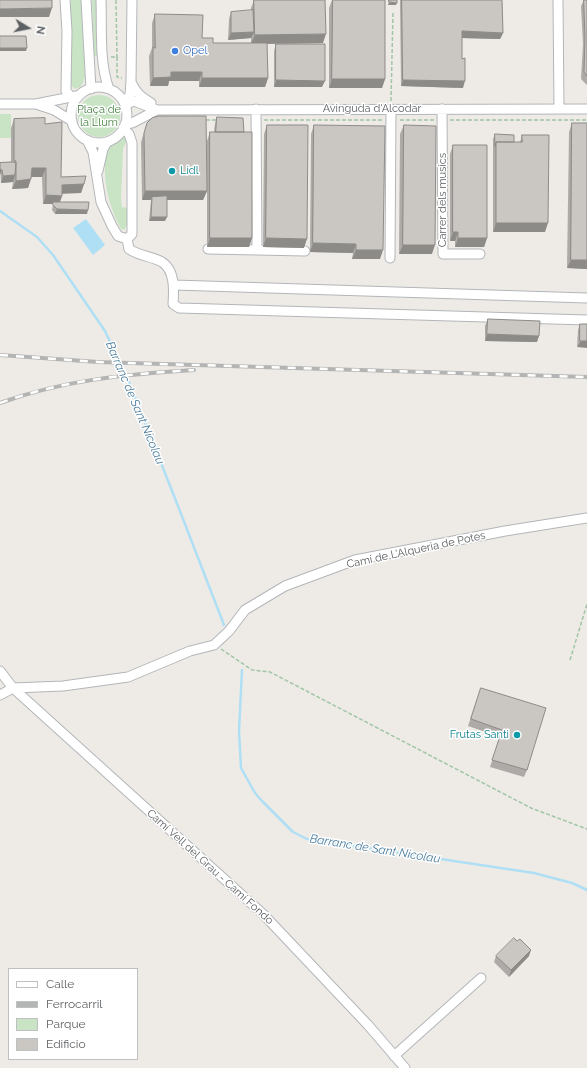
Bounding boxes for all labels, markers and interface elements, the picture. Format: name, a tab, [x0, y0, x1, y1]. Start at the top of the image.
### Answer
north arrow	[8, 8, 48, 48]
text: N	[33, 25, 47, 35]
place label: Opel	[183, 44, 207, 58]
marker: Opel	[170, 46, 180, 56]
street label: Avinguda d'Alcodar	[323, 102, 421, 116]
park label: Plaça de la Llum	[77, 103, 121, 129]
street label: Carrer dels musics	[436, 153, 450, 247]
place label: Lidl	[180, 164, 199, 178]
marker: Lidl	[167, 166, 177, 176]
water label: Barranc de Sant Nicolau	[103, 339, 167, 467]
street label: Camí de L'Alqueria de Potes	[345, 529, 487, 571]
place label: Frutas Santi	[450, 728, 509, 742]
marker: Frutas Santi	[512, 730, 522, 740]
street label: Camí Vell del Grau - Camí Fondo	[144, 807, 276, 927]
water label: Barranc de Sant Nicolau	[309, 832, 441, 866]
legend	[8, 968, 138, 1060]
text: Calle	[46, 977, 74, 991]
text: Ferrocarril	[46, 997, 103, 1011]
text: Parque	[46, 1017, 86, 1031]
text: Edificio	[46, 1037, 86, 1051]

